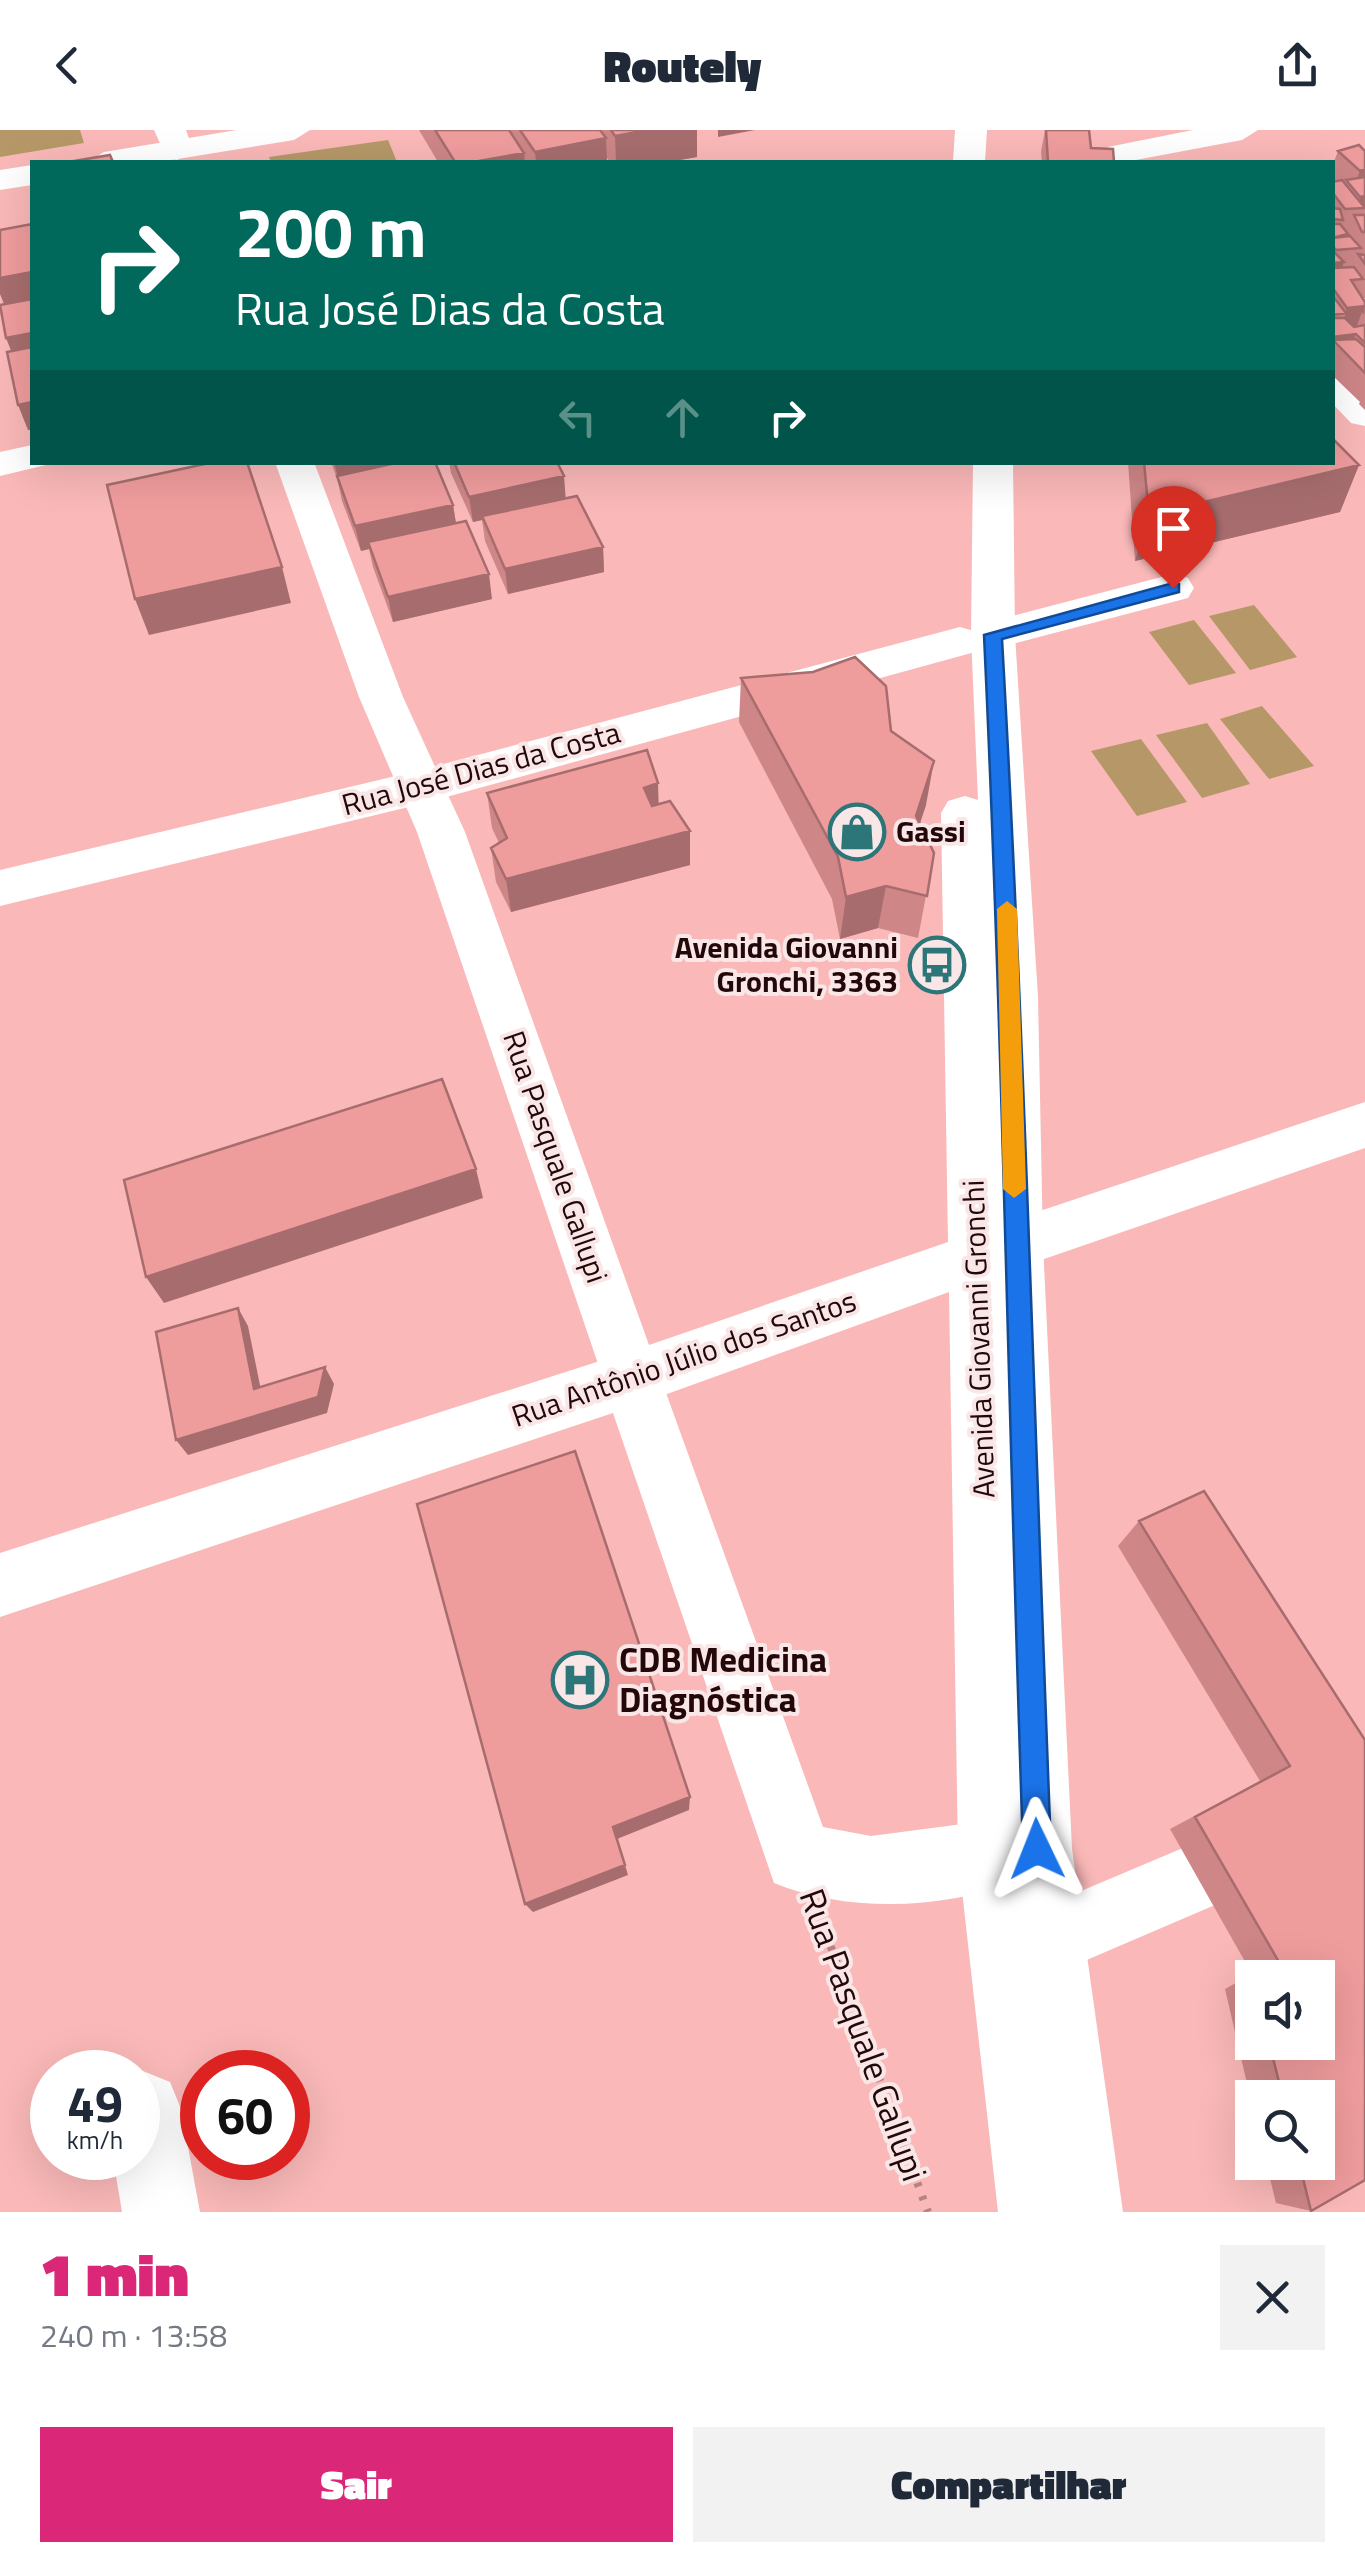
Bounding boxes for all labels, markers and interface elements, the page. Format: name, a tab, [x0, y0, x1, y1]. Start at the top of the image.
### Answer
text: Routely	[604, 31, 761, 99]
icon: back	[40, 38, 95, 93]
icon: share	[1270, 38, 1325, 93]
text: 200 m	[235, 178, 427, 284]
icon: right	[70, 200, 200, 330]
text: Rua José Dias da Costa	[235, 274, 665, 342]
icon: left	[550, 390, 605, 445]
icon: ahead	[655, 390, 710, 445]
icon: right	[760, 390, 815, 445]
pin	[1131, 486, 1216, 589]
icon: arrive	[1146, 501, 1201, 556]
street label: Rua José Dias da Costa	[336, 709, 625, 827]
shop icon: Gassi	[827, 802, 887, 862]
place label: Gassi	[896, 808, 966, 854]
place label: Avenida Giovanni Gronchi, 3363	[675, 924, 898, 1004]
bus stop icon: Avenida Giovanni Gronchi, 3363	[907, 935, 967, 995]
street label: Rua Pasquale Gallupi	[491, 1025, 621, 1289]
street label: Avenida Giovanni Gronchi	[949, 1179, 1007, 1499]
street label: Rua Antônio Júlio dos Santos	[505, 1277, 862, 1439]
place label: CDB Medicina Diagnóstica	[619, 1632, 827, 1726]
hospital icon: CDB Medicina Diagnóstica	[550, 1650, 610, 1710]
position arrow	[985, 1797, 1089, 1901]
street label: Rua Pasquale Gallupi	[786, 1881, 942, 2188]
map controls	[1235, 1960, 1335, 2180]
button: sound	[1235, 1960, 1335, 2060]
speed limit sign: 60	[180, 2050, 310, 2180]
text: 49	[67, 2065, 123, 2141]
button: search	[1235, 2080, 1335, 2180]
text: km/h	[67, 2121, 123, 2159]
text: 1 min	[40, 2228, 189, 2319]
button: close	[1220, 2245, 1325, 2350]
text: 240 m · 13:58	[40, 2311, 227, 2359]
button: Sair	[40, 2427, 673, 2542]
button: Compartilhar	[693, 2427, 1325, 2542]

